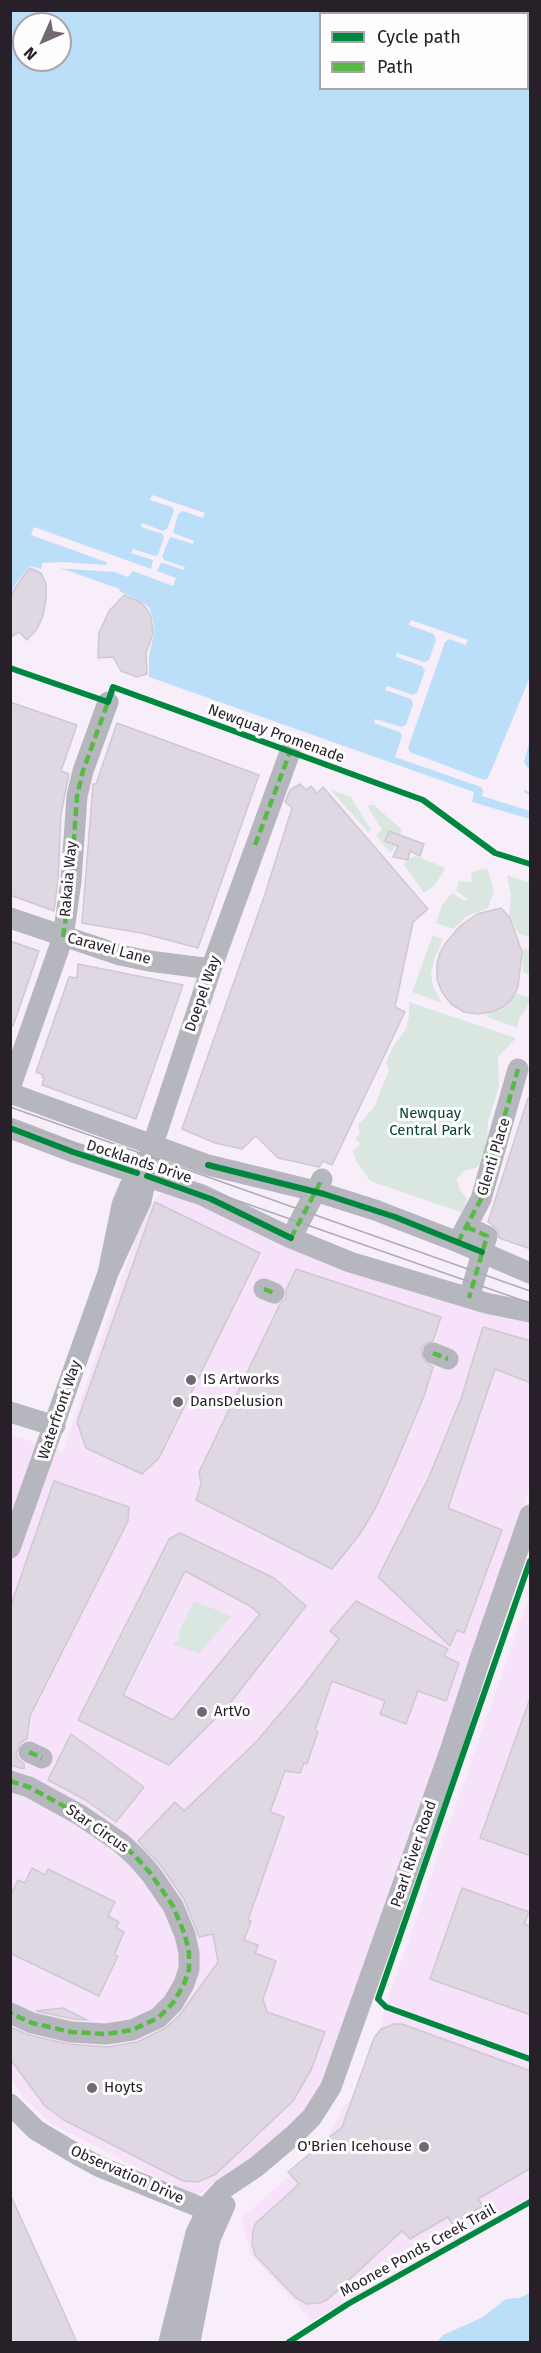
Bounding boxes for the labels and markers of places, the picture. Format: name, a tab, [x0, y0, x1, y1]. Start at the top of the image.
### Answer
place label: IS Artworks	[203, 1371, 279, 1389]
marker: IS Artworks	[184, 1373, 198, 1387]
place label: DansDelusion	[190, 1393, 283, 1411]
marker: DansDelusion	[171, 1395, 185, 1409]
place label: ArtVo	[214, 1703, 251, 1721]
marker: ArtVo	[195, 1705, 209, 1719]
place label: Hoyts	[104, 2079, 143, 2097]
marker: Hoyts	[85, 2081, 99, 2095]
place label: O'Brien Icehouse	[297, 2138, 412, 2156]
marker: O'Brien Icehouse	[417, 2140, 431, 2154]

